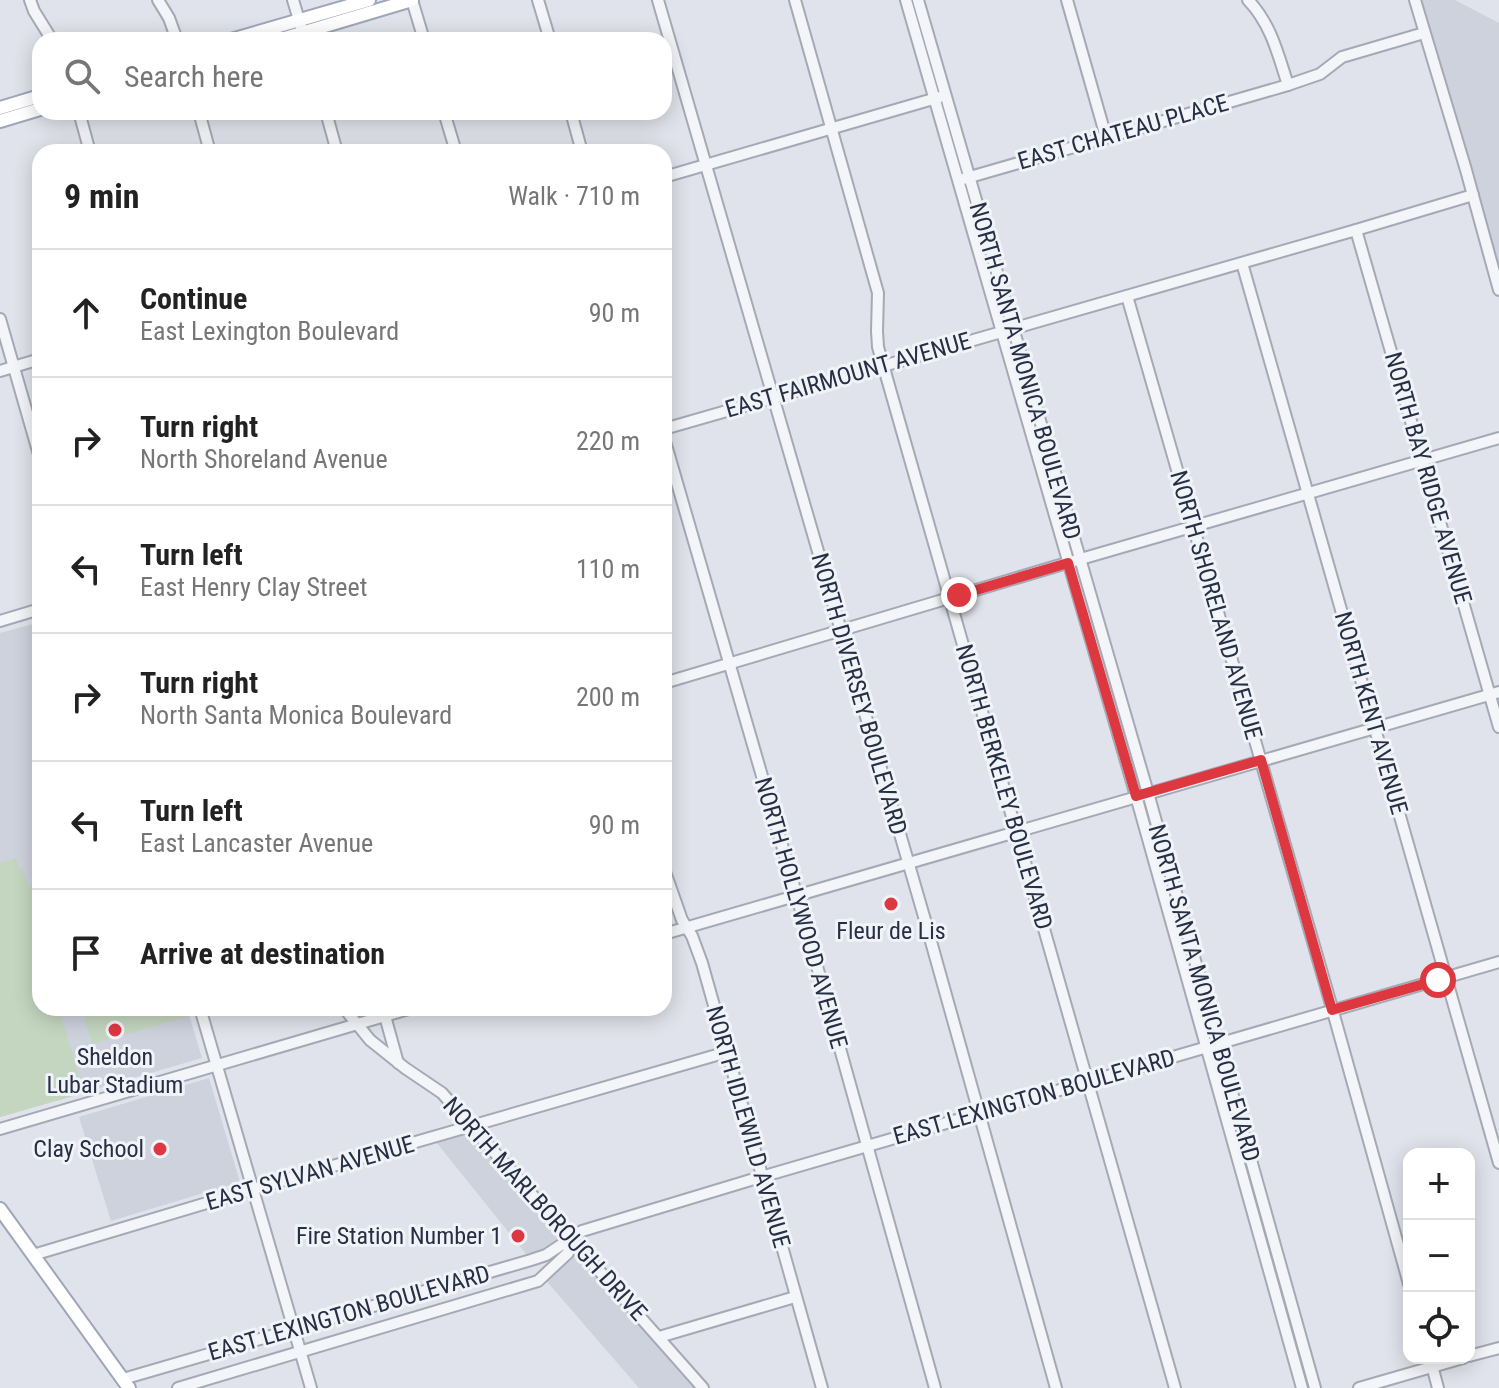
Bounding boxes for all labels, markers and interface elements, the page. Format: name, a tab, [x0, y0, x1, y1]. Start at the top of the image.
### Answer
search box	[32, 32, 672, 120]
icon: search	[60, 54, 104, 98]
text: Search here	[124, 59, 264, 94]
street label: EAST CHATEAU PLACE	[1014, 88, 1232, 176]
text: 9 min	[64, 176, 140, 216]
text: Walk · 710 m	[508, 181, 640, 211]
street label: NORTH SANTA MONICA BOULEVARD	[963, 199, 1087, 543]
text: Continue	[140, 281, 247, 316]
icon: ahead	[64, 291, 108, 335]
text: 90 m	[589, 298, 640, 328]
text: East Lexington Boulevard	[140, 316, 399, 346]
street label: EAST FAIRMOUNT AVENUE	[722, 326, 974, 424]
street label: NORTH BAY RIDGE AVENUE	[1379, 349, 1477, 607]
text: Turn right	[140, 409, 258, 444]
icon: right	[64, 419, 108, 463]
text: 220 m	[576, 426, 640, 456]
text: North Shoreland Avenue	[140, 444, 388, 474]
street label: NORTH SHORELAND AVENUE	[1164, 467, 1268, 743]
text: Turn left	[140, 537, 243, 572]
icon: left	[64, 547, 108, 591]
street label: NORTH DIVERSEY BOULEVARD	[805, 550, 913, 838]
text: 110 m	[576, 554, 640, 584]
text: East Henry Clay Street	[140, 572, 367, 602]
route end	[941, 577, 977, 613]
street label: NORTH KENT AVENUE	[1329, 608, 1413, 818]
street label: NORTH BERKELEY BOULEVARD	[950, 641, 1058, 933]
text: Turn right	[140, 665, 258, 700]
icon: right	[64, 675, 108, 719]
text: 200 m	[576, 682, 640, 712]
text: North Santa Monica Boulevard	[140, 700, 452, 730]
street label: NORTH HOLLYWOOD AVENUE	[749, 774, 853, 1052]
text: Turn left	[140, 793, 243, 828]
icon: left	[64, 803, 108, 847]
text: 90 m	[589, 810, 640, 840]
street label: NORTH SANTA MONICA BOULEVARD	[1142, 821, 1266, 1165]
text: East Lancaster Avenue	[140, 828, 373, 858]
marker: Fleur de Lis	[882, 895, 900, 913]
place label: Fleur de Lis	[836, 917, 946, 945]
icon: arrive	[64, 931, 108, 975]
text: Arrive at destination	[140, 936, 385, 971]
route start	[1420, 962, 1456, 998]
street label: NORTH IDLEWILD AVENUE	[700, 1003, 796, 1251]
marker: Sheldon Lubar Stadium	[106, 1021, 124, 1039]
place label: Sheldon Lubar Stadium	[47, 1043, 183, 1099]
street label: EAST LEXINGTON BOULEVARD	[890, 1043, 1178, 1151]
street label: NORTH MARLBOROUGH DRIVE	[437, 1092, 653, 1326]
street label: EAST SYLVAN AVENUE	[203, 1130, 417, 1216]
place label: Clay School	[33, 1135, 144, 1163]
marker: Clay School	[151, 1140, 169, 1158]
map controls	[1403, 1148, 1475, 1364]
button: +	[1403, 1148, 1475, 1220]
button: −	[1403, 1220, 1475, 1292]
place label: Fire Station Number 1	[296, 1222, 502, 1250]
marker: Fire Station Number 1	[509, 1227, 527, 1245]
street label: EAST LEXINGTON BOULEVARD	[205, 1259, 493, 1367]
button: locate	[1403, 1292, 1475, 1364]

